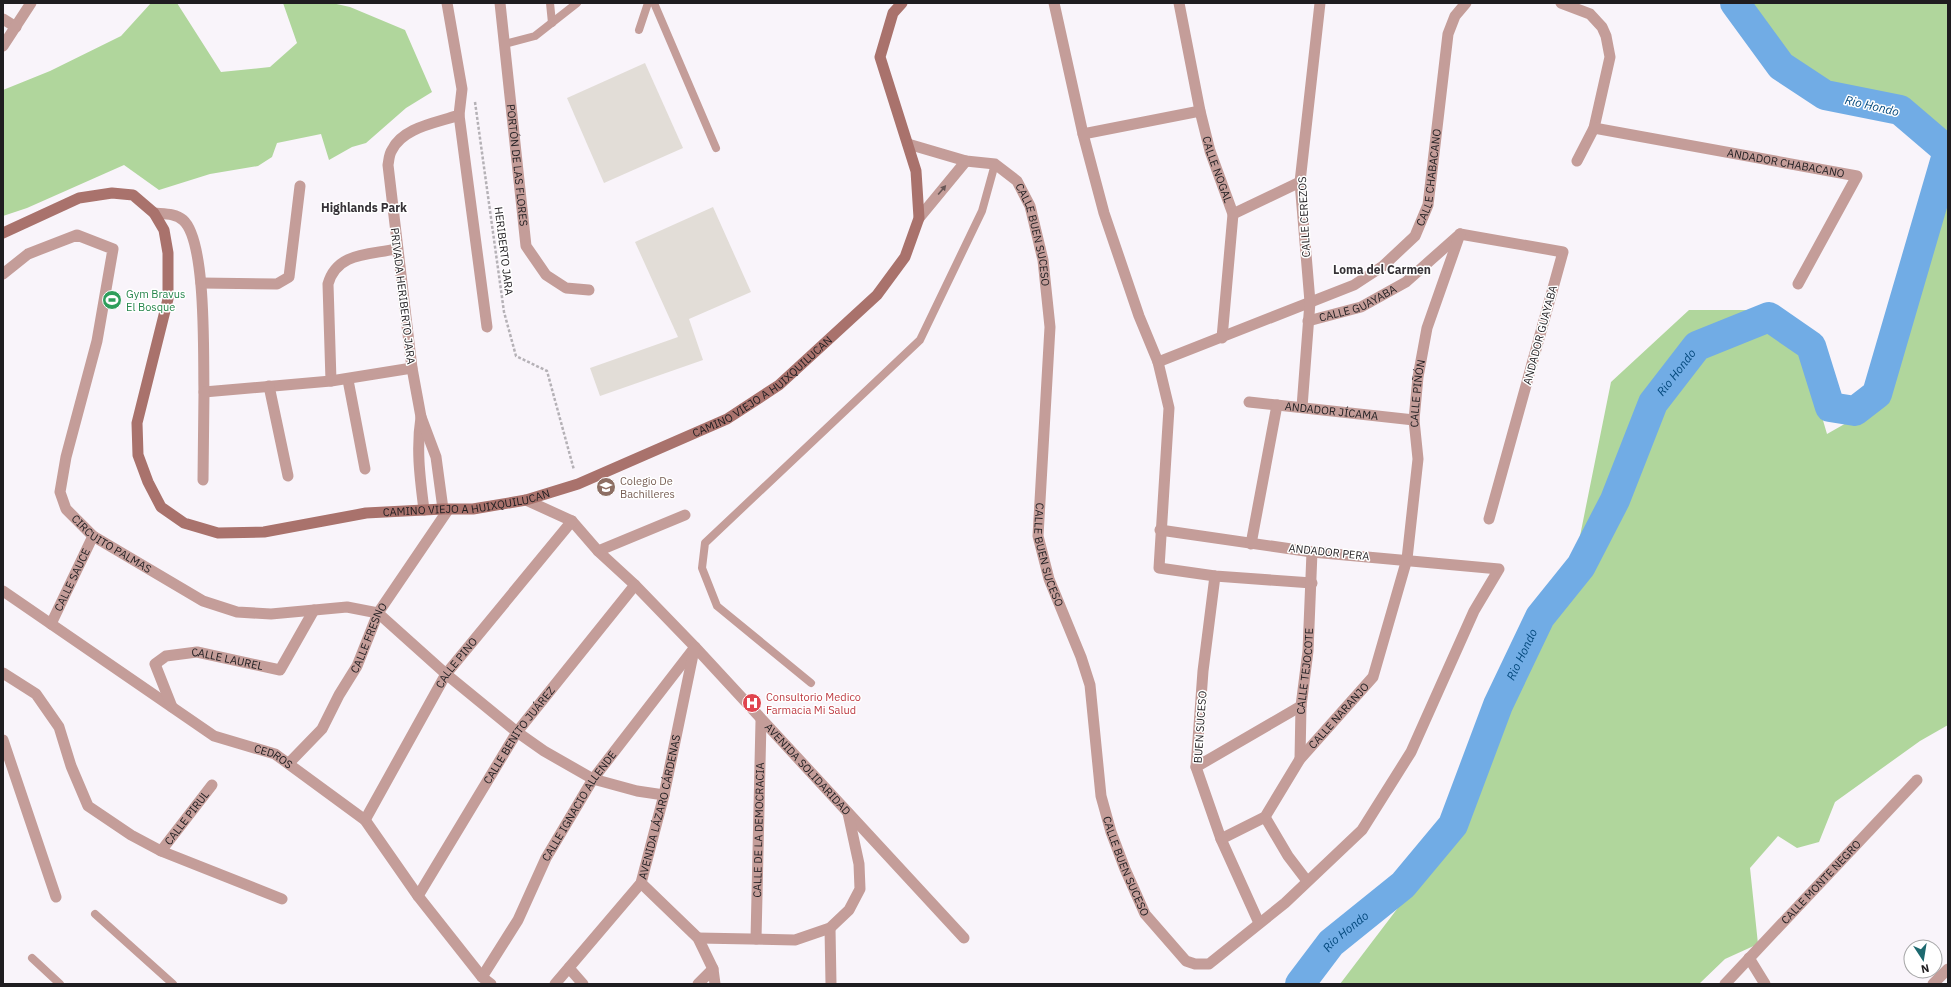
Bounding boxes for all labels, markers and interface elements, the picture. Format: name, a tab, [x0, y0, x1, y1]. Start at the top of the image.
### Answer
water label: Rio Hondo	[1843, 92, 1901, 119]
street label: PORTÓN DE LAS FLORES	[504, 103, 531, 227]
street label: CALLE CHABACANO	[1413, 128, 1444, 228]
street label: CALLE NOGAL	[1200, 135, 1235, 205]
street label: ANDADOR CHABACANO	[1726, 145, 1846, 181]
street label: CALLE CEREZOS	[1295, 176, 1313, 258]
street label: CALLE BUEN SUCESO	[1012, 181, 1053, 287]
one-way arrow	[938, 184, 947, 195]
district label: Highlands Park	[321, 200, 407, 215]
street label: HERIBERTO JARA	[492, 206, 516, 296]
street label: PRIVADA HERIBERTO JARA	[388, 227, 418, 365]
district label: Loma del Carmen	[1333, 262, 1431, 277]
street label: CALLE GUAYABA	[1318, 282, 1399, 325]
street label: ANDADOR GUAYABA	[1520, 284, 1560, 386]
place label: Gym Bravus El Bosque	[126, 287, 185, 314]
sports icon: Gym Bravus El Bosque	[101, 289, 123, 311]
street label: CAMINO VIEJO A HUIXQUILUCAN	[690, 333, 835, 440]
water label: Rio Hondo	[1653, 345, 1699, 399]
street label: CALLE PIÑÓN	[1407, 358, 1428, 428]
street label: ANDADOR JÍCAMA	[1284, 399, 1379, 423]
place label: Colegio De Bachilleres	[620, 474, 675, 501]
school or university icon: Colegio De Bachilleres	[595, 476, 617, 498]
street label: CAMINO VIEJO A HUIXQUILUCAN	[382, 486, 552, 519]
street label: CALLE BUEN SUCESO	[1031, 502, 1067, 609]
street label: CIRCUITO PALMAS	[69, 512, 154, 576]
street label: ANDADOR PERA	[1288, 541, 1370, 563]
street label: CALLE SAUCE	[51, 546, 93, 613]
street label: CALLE FRESNO	[347, 600, 390, 676]
water label: Rio Hondo	[1503, 626, 1540, 683]
street label: CALLE TEJOCOTE	[1294, 628, 1316, 715]
street label: CALLE PINO	[432, 634, 480, 691]
street label: CALLE LAUREL	[191, 645, 265, 673]
street label: CALLE NARANJO	[1305, 679, 1372, 752]
street label: CALLE BENITO JUÁREZ	[480, 684, 558, 787]
place label: Consultorio Medico Farmacia Mi Salud	[766, 690, 861, 717]
street label: BUEN SUCESO	[1190, 690, 1210, 764]
hospital icon: Consultorio Medico Farmacia Mi Salud	[741, 692, 763, 714]
street label: AVENIDA SOLIDARIDAD	[762, 720, 854, 818]
street label: AVENIDA LÁZARO CÁRDENAS	[635, 733, 683, 881]
street label: CEDROS	[252, 741, 295, 772]
street label: CALLE IGNACIO ALLENDE	[539, 748, 619, 864]
street label: CALLE DE LA DEMOCRACIA	[750, 762, 767, 898]
street label: CALLE PIRUL	[161, 787, 212, 848]
street label: CALLE BUEN SUCESO	[1100, 814, 1152, 919]
street label: CALLE MONTE NEGRO	[1778, 837, 1864, 927]
water label: Rio Hondo	[1319, 907, 1372, 954]
north arrow	[1903, 939, 1943, 979]
text: N	[1920, 961, 1930, 976]

